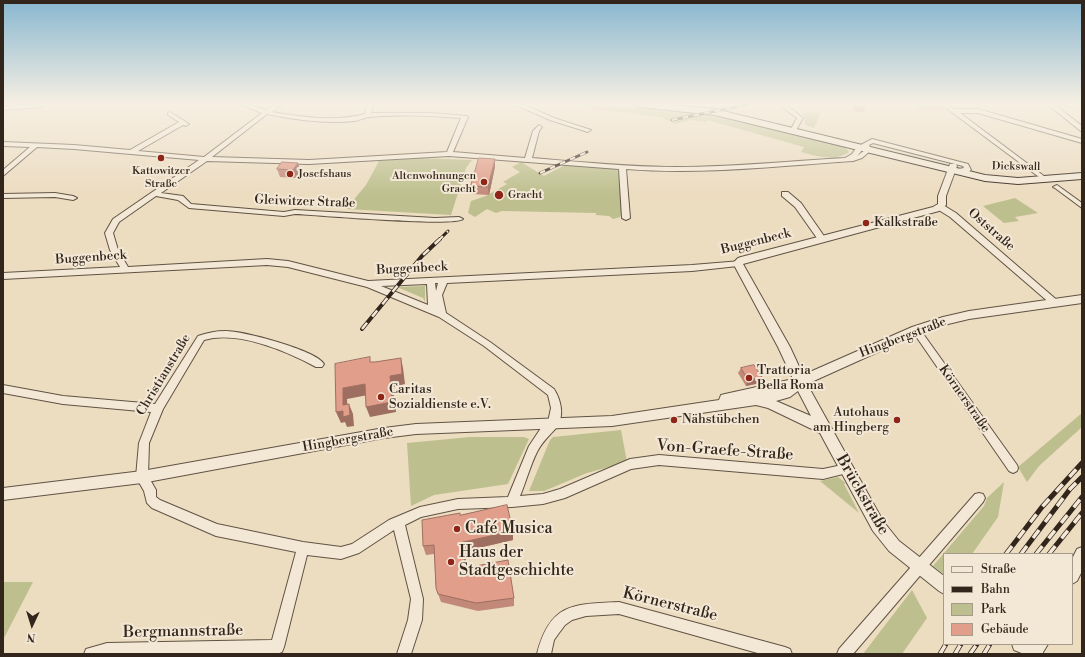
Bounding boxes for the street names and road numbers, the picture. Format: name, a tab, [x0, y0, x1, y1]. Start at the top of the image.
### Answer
street label: Dickswall	[992, 160, 1040, 174]
street label: Gleiwitzer Straße	[254, 192, 356, 212]
street label: Oststraße	[964, 205, 1018, 255]
street label: Buggenbeck	[719, 226, 793, 258]
street label: Buggenbeck	[55, 248, 127, 268]
street label: Buggenbeck	[376, 259, 448, 279]
street label: Hingbergstraße	[857, 314, 949, 362]
street label: Christianstraße	[134, 331, 194, 419]
street label: Körnerstraße	[935, 362, 993, 436]
street label: Hingbergstraße	[301, 424, 395, 456]
street label: Von-Graefe-Straße	[656, 437, 794, 465]
street label: Brückstraße	[831, 451, 893, 539]
street label: Körnerstraße	[621, 584, 719, 626]
street label: Bergmannstraße	[123, 621, 243, 643]

